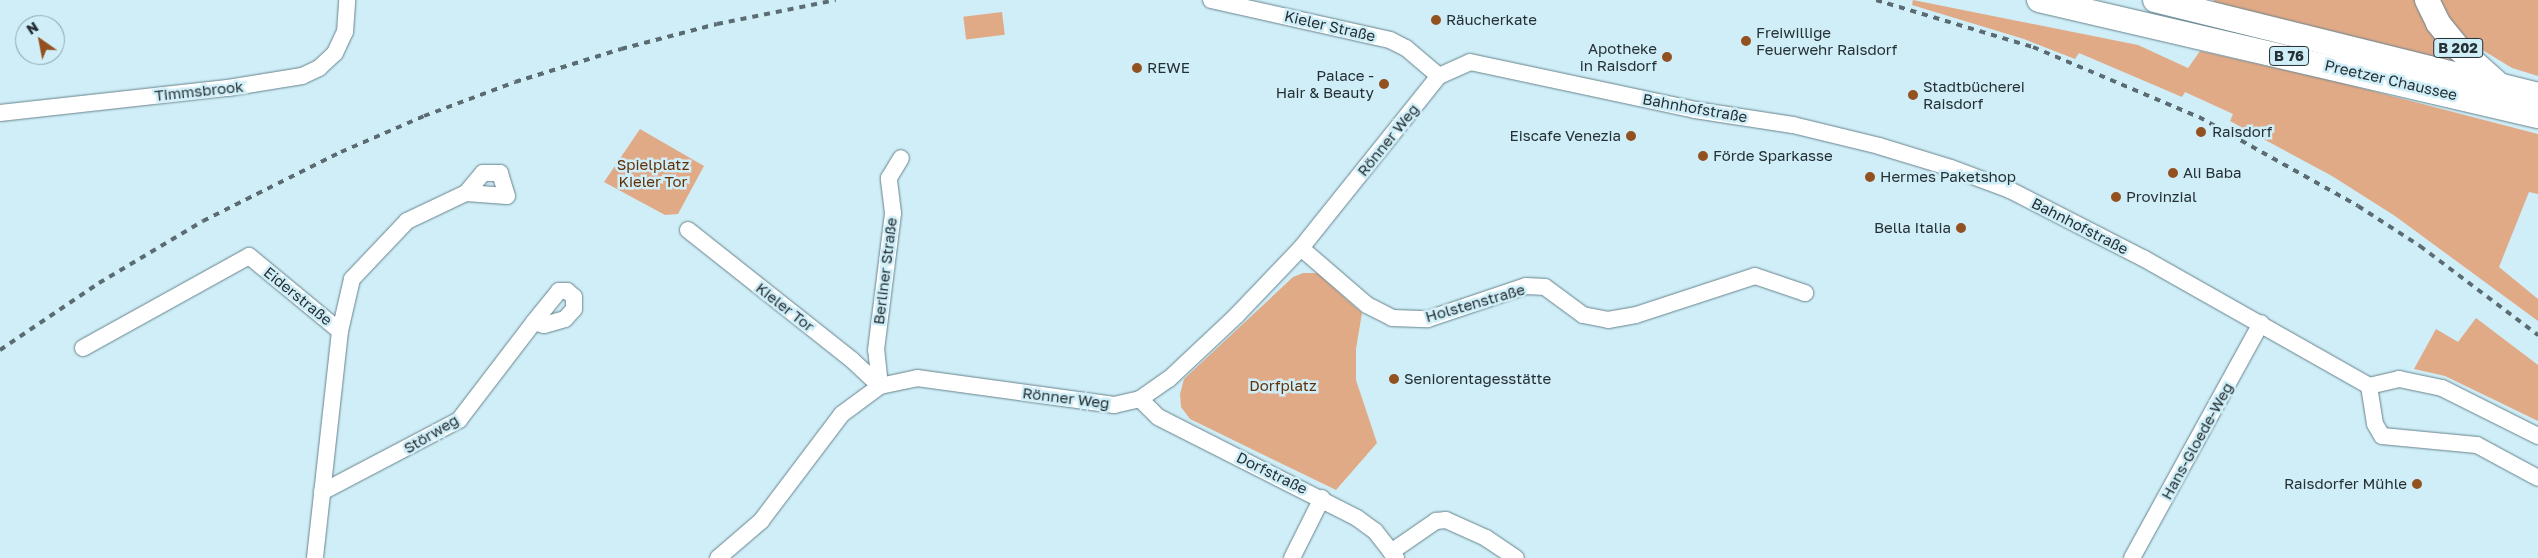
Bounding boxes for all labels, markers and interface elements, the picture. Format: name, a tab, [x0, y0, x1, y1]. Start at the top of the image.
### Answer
street label: Kieler Straße	[1283, 7, 1377, 45]
place label: Räucherkate	[1446, 11, 1537, 29]
marker: Räucherkate	[1430, 14, 1442, 26]
north arrow	[15, 15, 65, 65]
text: N	[23, 18, 41, 38]
place label: Freiwillige Feuerwehr Raisdorf	[1756, 23, 1897, 58]
marker: Freiwillige Feuerwehr Raisdorf	[1740, 35, 1752, 47]
road number: B 202	[2433, 36, 2483, 59]
place label: Apotheke in Raisdorf	[1580, 39, 1657, 74]
road number: B 76	[2269, 44, 2309, 68]
marker: Apotheke in Raisdorf	[1661, 51, 1673, 63]
street label: Preetzer Chaussee	[2323, 56, 2459, 104]
place label: REWE	[1147, 59, 1190, 77]
marker: REWE	[1131, 62, 1143, 74]
place label: Palace - Hair & Beauty	[1276, 66, 1374, 101]
street label: Timmsbrook	[154, 77, 244, 105]
place label: Stadtbücherei Raisdorf	[1923, 77, 2025, 112]
marker: Palace - Hair & Beauty	[1378, 78, 1390, 90]
marker: Stadtbücherei Raisdorf	[1907, 89, 1919, 101]
street label: Bahnhofstraße	[1641, 90, 1749, 126]
street label: Rönner Weg	[1353, 100, 1423, 180]
place label: Raisdorf	[2212, 123, 2272, 141]
marker: Raisdorf	[2194, 125, 2208, 139]
place label: Eiscafe Venezia	[1510, 127, 1621, 145]
marker: Eiscafe Venezia	[1625, 130, 1637, 142]
place label: Förde Sparkasse	[1713, 147, 1833, 165]
marker: Förde Sparkasse	[1697, 150, 1709, 162]
park label: Spielplatz Kieler Tor	[617, 155, 689, 190]
place label: Ali Baba	[2183, 164, 2242, 182]
marker: Ali Baba	[2167, 167, 2179, 179]
place label: Hermes Paketshop	[1880, 168, 2016, 186]
marker: Hermes Paketshop	[1864, 171, 1876, 183]
place label: Provinzial	[2126, 188, 2197, 206]
marker: Provinzial	[2110, 191, 2122, 203]
street label: Bahnhofstraße	[2029, 194, 2131, 258]
street label: Berliner Straße	[869, 216, 901, 326]
place label: Bella Italia	[1874, 219, 1951, 237]
marker: Bella Italia	[1955, 222, 1967, 234]
street label: Eiderstraße	[260, 263, 336, 329]
street label: Kieler Tor	[752, 279, 818, 335]
street label: Holstenstraße	[1423, 280, 1527, 326]
place label: Seniorentagesstätte	[1404, 370, 1551, 388]
marker: Seniorentagesstätte	[1388, 373, 1400, 385]
park label: Dorfplatz	[1249, 377, 1317, 395]
street label: Hans-Gloede-Weg	[2157, 379, 2237, 503]
street label: Rönner Weg	[1021, 384, 1111, 412]
street label: Störweg	[400, 411, 462, 457]
street label: Dorfstraße	[1234, 448, 1310, 498]
place label: Raisdorfer Mühle	[2284, 475, 2407, 493]
marker: Raisdorfer Mühle	[2411, 478, 2423, 490]

